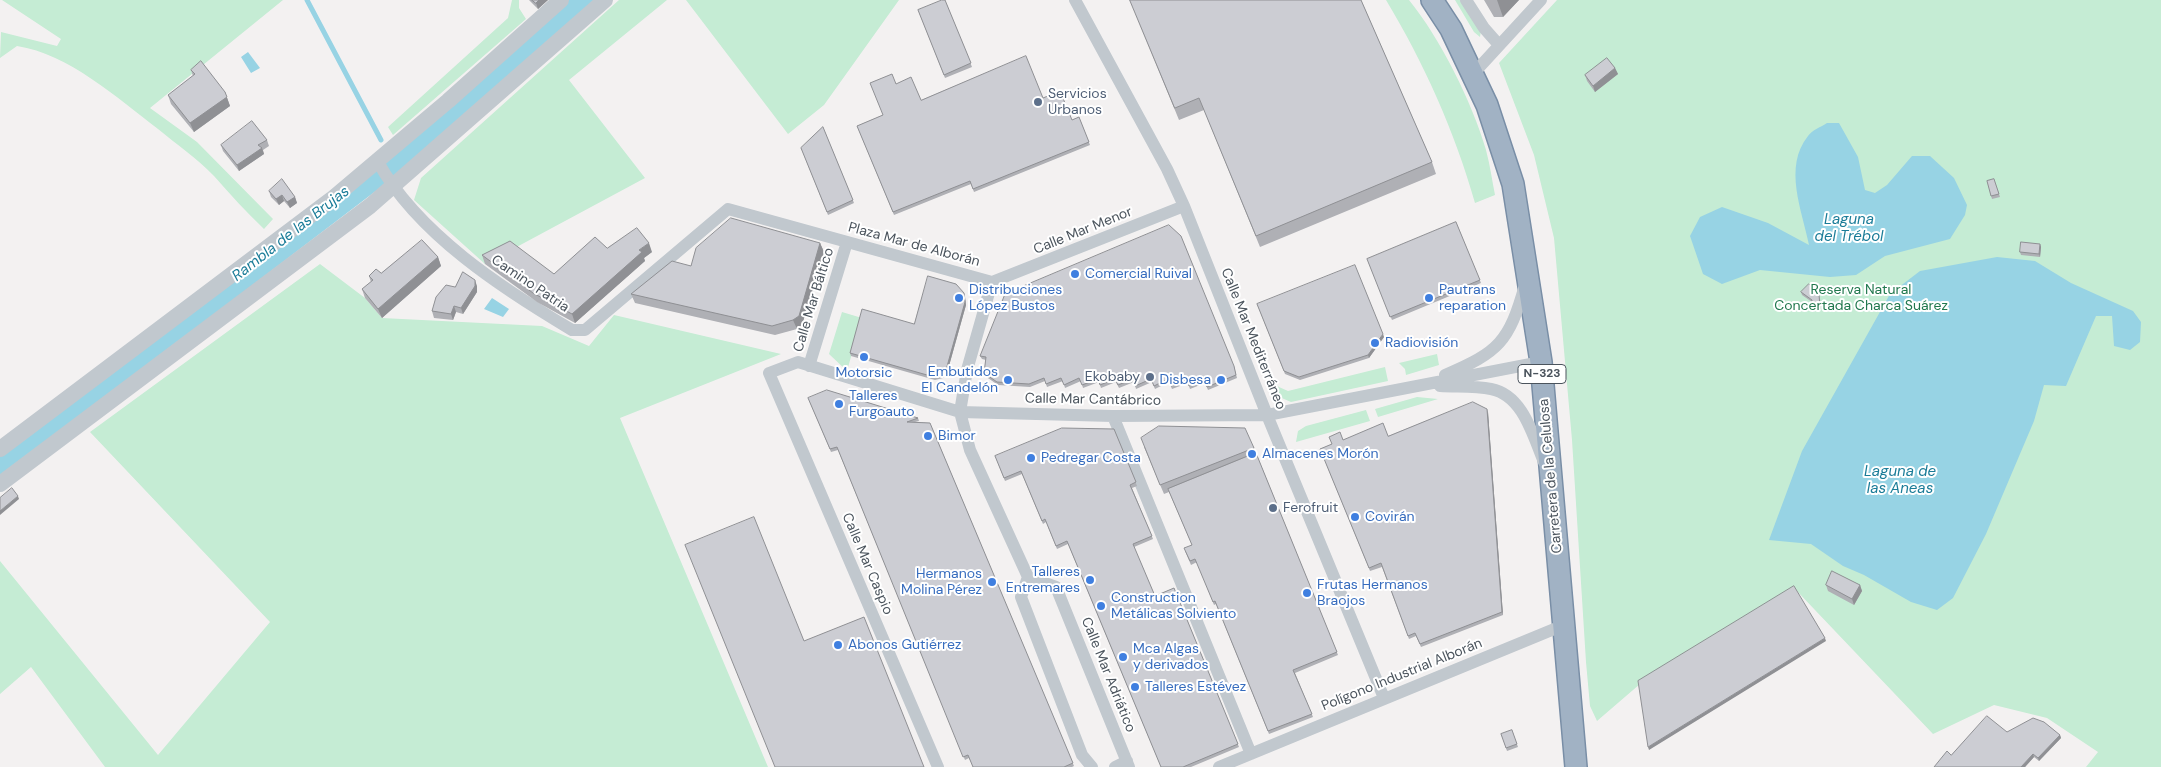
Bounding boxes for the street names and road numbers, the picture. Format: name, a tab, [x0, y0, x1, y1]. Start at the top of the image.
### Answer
street label: Calle Mar Menor	[1031, 204, 1135, 258]
street label: Plaza Mar de Alborán	[846, 219, 982, 271]
street label: Calle Mar Báltico	[790, 246, 838, 354]
street label: Camino Patria	[488, 252, 572, 316]
street label: Calle Mar Mediterráneo	[1217, 266, 1289, 412]
road number: N-323	[1518, 364, 1566, 384]
street label: Calle Mar Cantábrico	[1025, 390, 1161, 410]
street label: Carretera de la Celulosa	[1536, 398, 1566, 554]
street label: Calle Mar Caspio	[838, 511, 896, 617]
street label: Calle Mar Adriático	[1077, 615, 1139, 735]
street label: Polígono Industrial Alborán	[1319, 635, 1485, 715]

